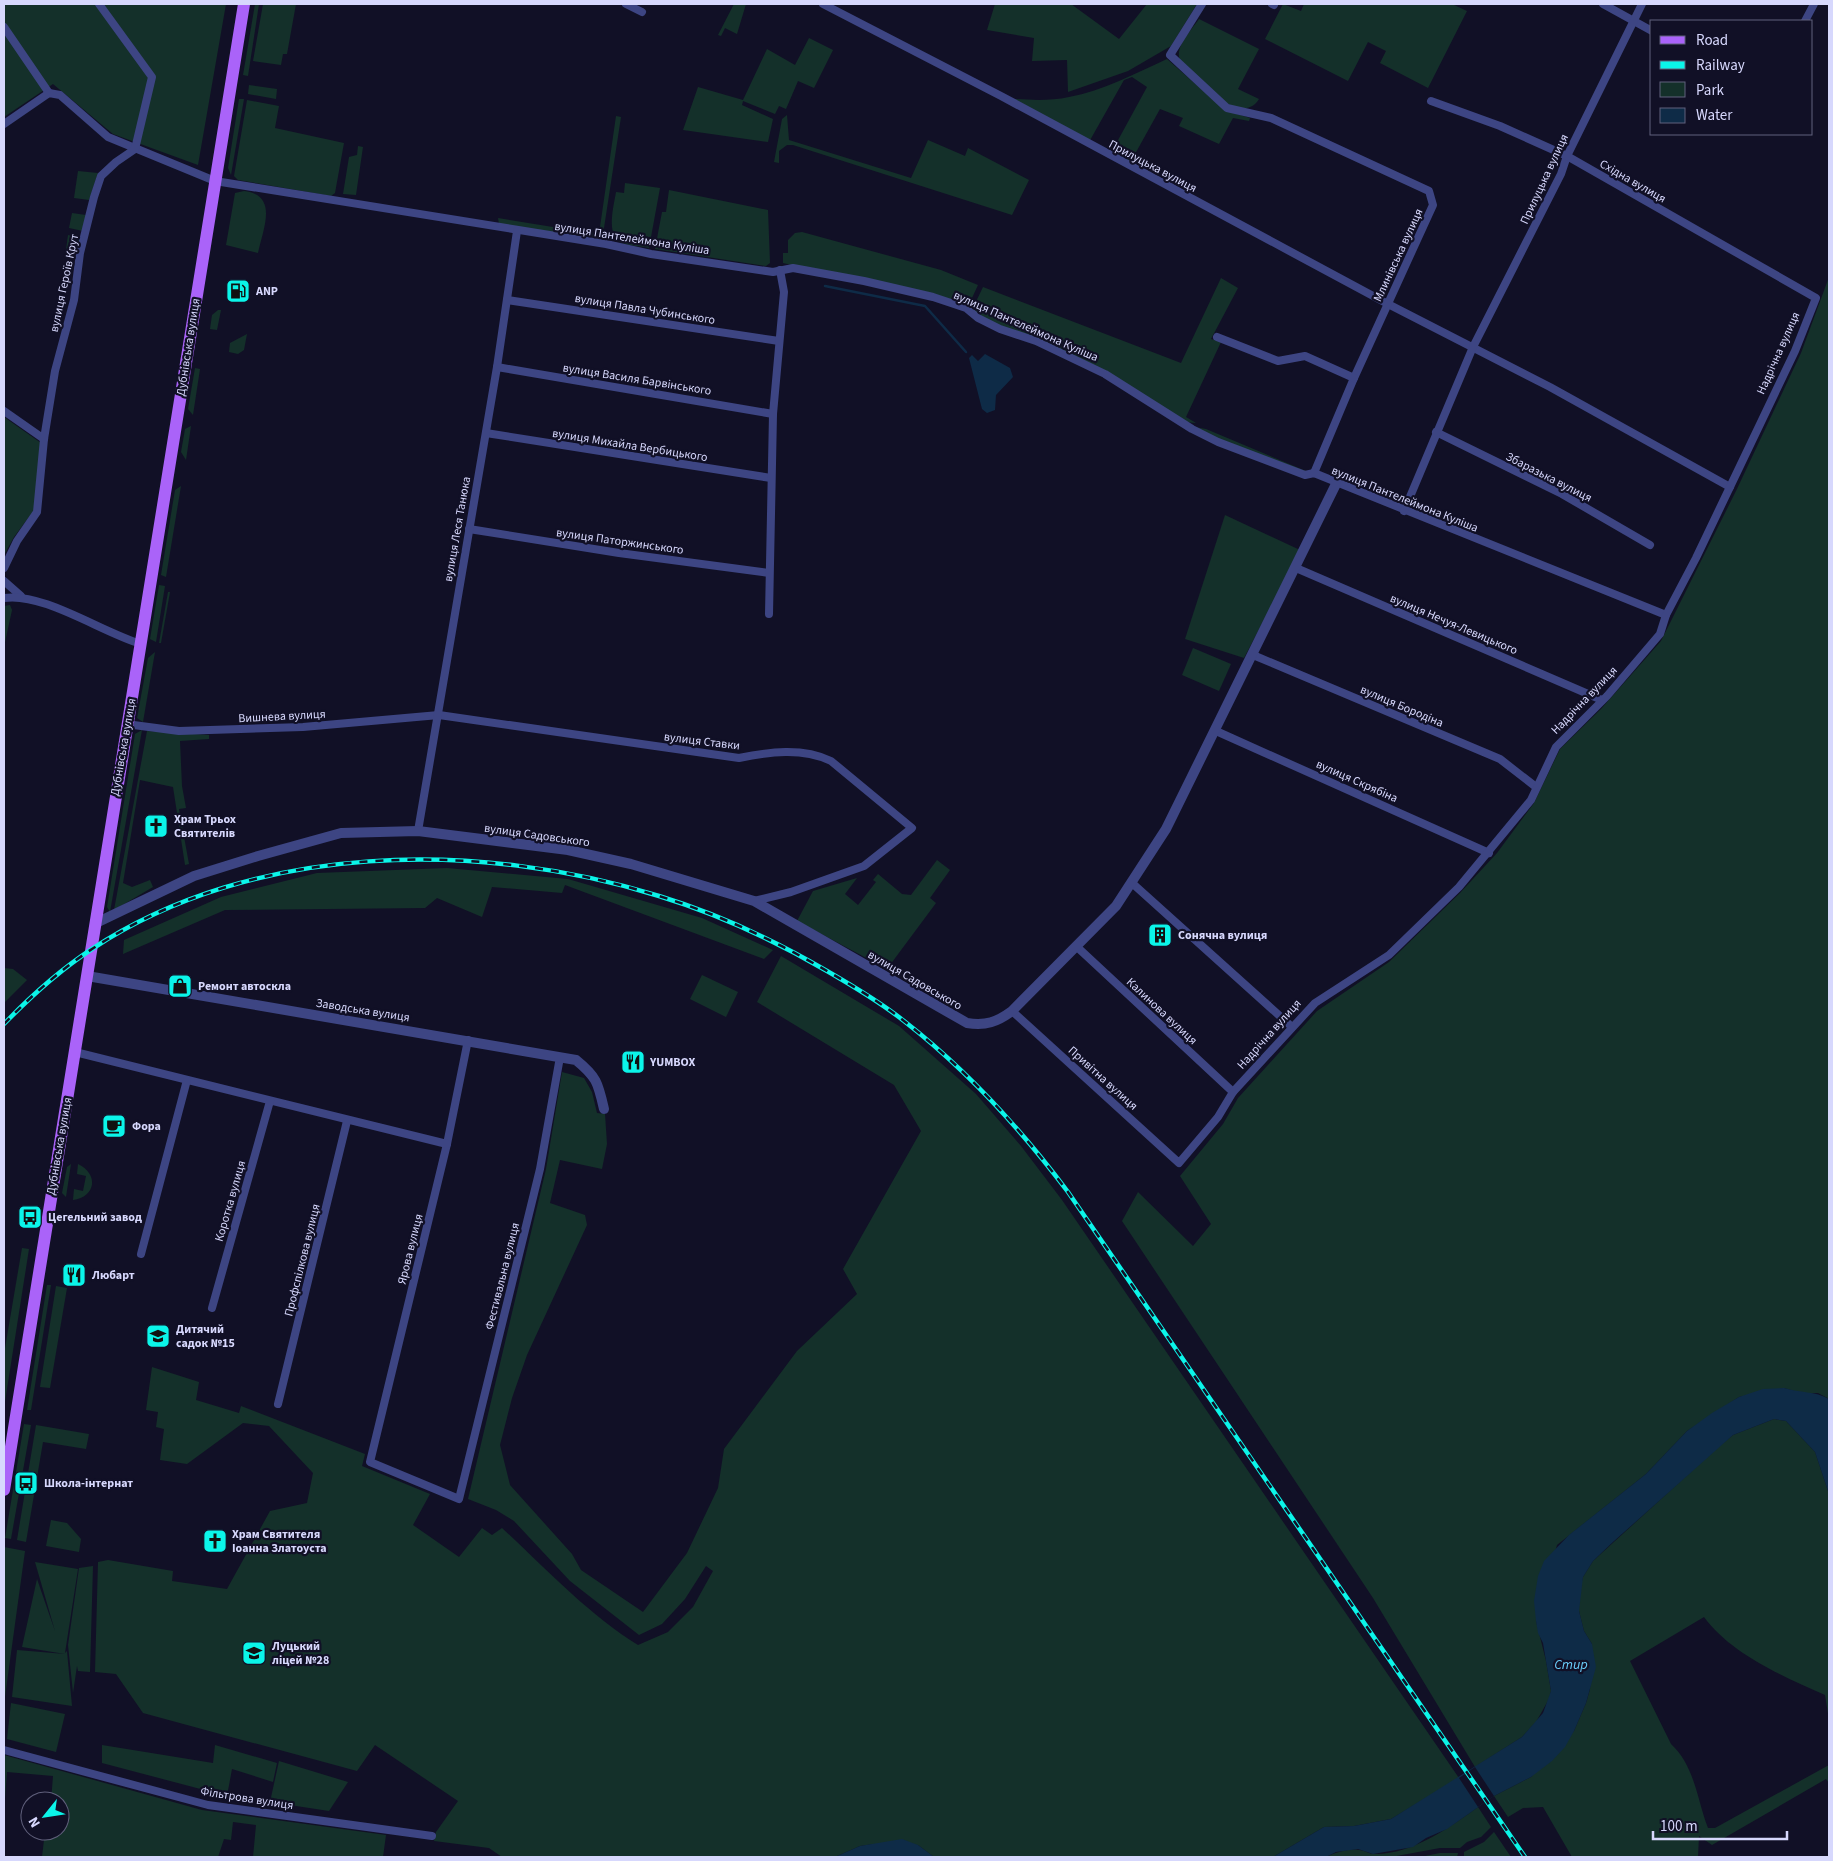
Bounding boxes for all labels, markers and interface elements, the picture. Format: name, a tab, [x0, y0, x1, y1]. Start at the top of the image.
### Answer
legend	[1650, 20, 1813, 135]
text: Road	[1696, 30, 1728, 51]
text: Railway	[1696, 55, 1745, 76]
text: Park	[1696, 80, 1725, 101]
text: Water	[1696, 105, 1733, 126]
street label: Прилуцька вулиця	[1516, 131, 1573, 227]
street label: Прилуцька вулиця	[1106, 136, 1200, 197]
street label: Східна вулиця	[1596, 155, 1669, 207]
street label: Млинівська вулиця	[1369, 206, 1427, 305]
street label: вулиця Пантелеймона Куліша	[553, 218, 711, 259]
street label: вулиця Героїв Крут	[46, 232, 83, 334]
fuel station icon: ANP	[225, 278, 251, 304]
place label: ANP	[255, 283, 278, 300]
street label: вулиця Пантелеймона Куліша	[951, 287, 1101, 366]
street label: вулиця Павла Чубинського	[573, 290, 716, 329]
street label: Дубнівська вулиця	[172, 297, 205, 397]
street label: Надрічна вулиця	[1753, 309, 1804, 397]
street label: вулиця Василя Барвінського	[561, 359, 712, 400]
street label: вулиця Михайла Вербицького	[551, 425, 709, 466]
street label: Збаразька вулиця	[1503, 448, 1595, 507]
street label: вулиця Пантелеймона Куліша	[1329, 462, 1481, 537]
street label: вулиця Леся Танюка	[440, 475, 475, 583]
street label: вулиця Паторжинського	[555, 524, 685, 559]
street label: вулиця Нечуя-Левицького	[1387, 590, 1520, 659]
street label: Надрічна вулиця	[1547, 662, 1621, 738]
street label: вулиця Бородіна	[1358, 681, 1446, 732]
street label: Дубнівська вулиця	[107, 697, 140, 797]
street label: Вишнева вулиця	[238, 706, 326, 727]
street label: вулиця Ставки	[663, 728, 741, 755]
street label: вулиця Скрябіна	[1313, 756, 1400, 807]
place label: Храм Трьох Святителів	[174, 811, 236, 842]
church icon: Храм Трьох Святителів	[143, 813, 169, 839]
street label: вулиця Садовського	[483, 820, 591, 851]
building icon: Сонячна вулиця	[1147, 922, 1173, 948]
place label: Сонячна вулиця	[1178, 927, 1267, 944]
street label: вулиця Садовського	[864, 946, 965, 1014]
shop icon: Ремонт автоскла	[167, 973, 193, 999]
street label: Калинова вулиця	[1122, 974, 1201, 1049]
place label: Ремонт автоскла	[198, 978, 291, 995]
street label: Заводська вулиця	[315, 995, 411, 1026]
street label: Надрічна вулиця	[1233, 996, 1305, 1073]
street label: Привітна вулиця	[1064, 1042, 1141, 1114]
restaurant icon: YUMBOX	[620, 1049, 646, 1075]
place label: YUMBOX	[649, 1054, 695, 1071]
street label: Дубнівська вулиця	[43, 1096, 76, 1196]
cafe icon: Фора	[101, 1113, 127, 1139]
place label: Фора	[132, 1118, 161, 1135]
street label: Коротка вулиця	[211, 1159, 250, 1244]
street label: Профспілкова вулиця	[280, 1202, 325, 1318]
bus stop icon: Цегельний завод	[17, 1204, 43, 1230]
place label: Цегельний завод	[48, 1209, 142, 1226]
street label: Ярова вулиця	[393, 1212, 427, 1286]
street label: Фестивальна вулиця	[481, 1221, 524, 1331]
restaurant icon: Любарт	[61, 1262, 87, 1288]
place label: Любарт	[91, 1267, 135, 1284]
place label: Дитячий садок №15	[176, 1321, 235, 1352]
school or university icon: Дитячий садок №15	[145, 1323, 171, 1349]
bus stop icon: Школа-інтернат	[13, 1470, 39, 1496]
place label: Школа-інтернат	[44, 1475, 133, 1492]
place label: Храм Святителя Іоанна Златоуста	[232, 1526, 327, 1557]
church icon: Храм Святителя Іоанна Златоуста	[202, 1528, 228, 1554]
place label: Луцький ліцей №28	[271, 1638, 329, 1669]
school or university icon: Луцький ліцей №28	[241, 1640, 267, 1666]
water label: Стир	[1554, 1655, 1588, 1675]
street label: Фільтрова вулиця	[199, 1783, 295, 1814]
north arrow	[20, 1791, 70, 1841]
scale bar	[1653, 1808, 1787, 1840]
text: N	[24, 1813, 46, 1831]
text: 100 m	[1660, 1816, 1698, 1837]

